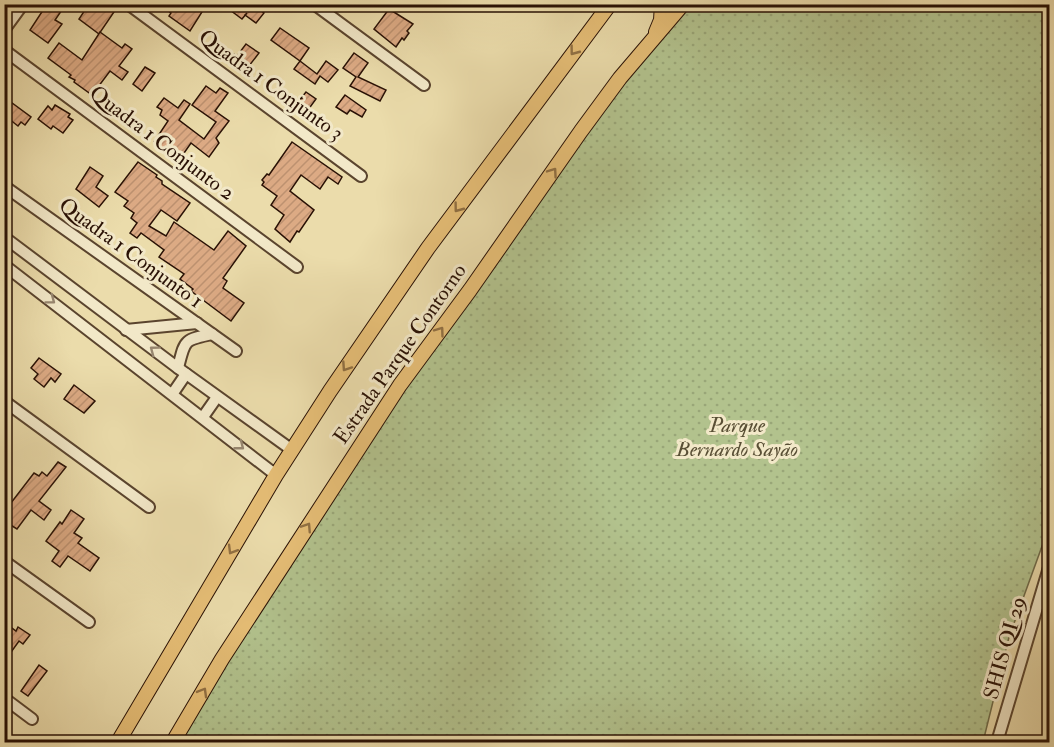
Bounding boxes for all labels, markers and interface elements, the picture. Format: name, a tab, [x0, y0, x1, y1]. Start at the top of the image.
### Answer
street label: Quadra 1 Conjunto 3	[193, 23, 349, 147]
one-way arrow	[571, 45, 582, 56]
street label: Quadra 1 Conjunto 2	[84, 80, 240, 206]
one-way arrow	[546, 168, 557, 179]
street label: Quadra 1 Conjunto 1	[54, 192, 208, 314]
one-way arrow	[454, 201, 465, 212]
street label: Estrada Parque Contorno	[328, 259, 472, 449]
one-way arrow	[44, 293, 55, 304]
one-way arrow	[433, 327, 444, 338]
one-way arrow	[149, 346, 160, 357]
one-way arrow	[342, 361, 353, 372]
park label: Parque Bernardo Sayão	[675, 412, 798, 463]
one-way arrow	[233, 438, 244, 449]
one-way arrow	[300, 523, 311, 534]
one-way arrow	[227, 544, 239, 554]
street label: SHIS QI 29	[978, 594, 1032, 702]
one-way arrow	[195, 688, 207, 698]

